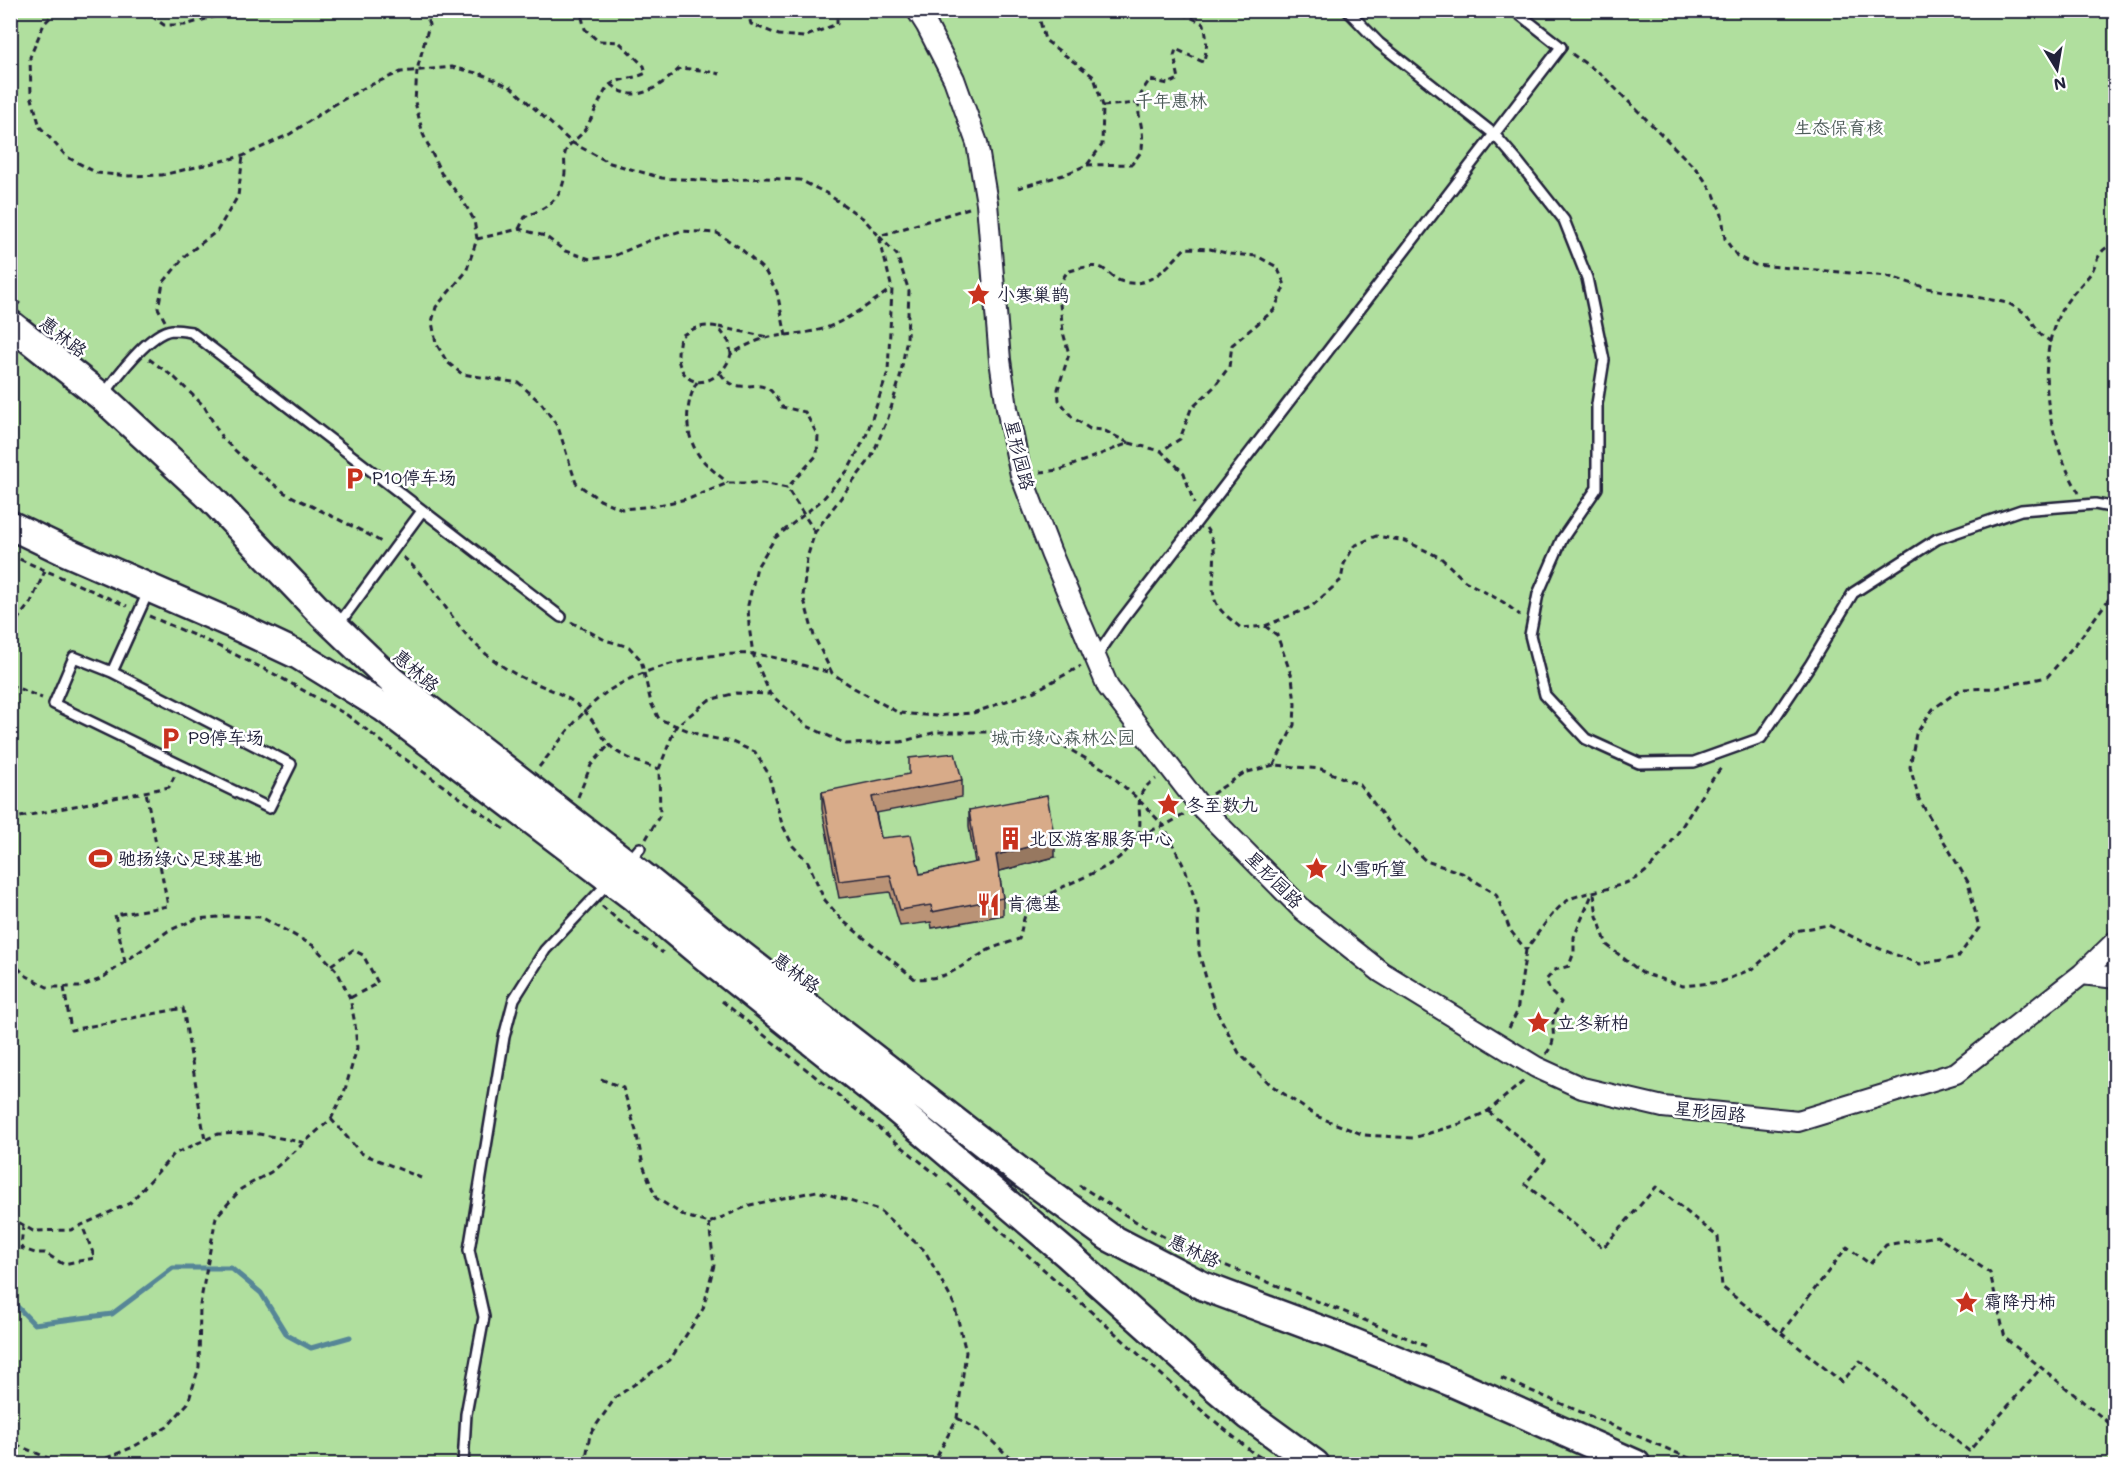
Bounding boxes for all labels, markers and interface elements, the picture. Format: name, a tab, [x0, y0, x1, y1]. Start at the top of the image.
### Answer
north arrow	[2027, 39, 2087, 99]
text: N	[2052, 73, 2068, 96]
park label: 千年惠林	[1135, 88, 1207, 112]
park label: 生态保育核	[1794, 115, 1884, 139]
place icon: 小寒巢鹊	[966, 282, 992, 308]
place label: 小寒巢鹊	[997, 282, 1069, 306]
street label: 惠林路	[35, 310, 92, 362]
street label: 星形园路	[1000, 417, 1040, 493]
parking icon: P10停车场	[341, 465, 367, 491]
place label: P10停车场	[372, 465, 456, 489]
street label: 惠林路	[388, 643, 445, 697]
parking icon: P9停车场	[157, 725, 183, 751]
place label: P9停车场	[188, 725, 264, 749]
park label: 城市绿心森林公园	[991, 725, 1135, 749]
place icon: 冬至数九	[1155, 792, 1181, 818]
place label: 冬至数九	[1186, 792, 1258, 816]
building icon: 北区游客服务中心	[998, 826, 1024, 852]
place label: 北区游客服务中心	[1029, 826, 1173, 850]
street label: 星形园路	[1241, 845, 1309, 913]
sports icon: 驰扬绿心足球基地	[87, 846, 113, 872]
place label: 驰扬绿心足球基地	[118, 846, 262, 870]
place icon: 小雪听篁	[1304, 856, 1330, 882]
place label: 小雪听篁	[1335, 856, 1407, 880]
restaurant icon: 肯德基	[976, 891, 1002, 917]
place label: 肯德基	[1007, 891, 1061, 915]
street label: 惠林路	[768, 946, 825, 998]
place icon: 立冬新柏	[1526, 1010, 1552, 1036]
place label: 立冬新柏	[1557, 1010, 1629, 1034]
street label: 星形园路	[1673, 1095, 1747, 1127]
street label: 惠林路	[1165, 1228, 1224, 1272]
place icon: 霜降丹柿	[1953, 1289, 1979, 1315]
place label: 霜降丹柿	[1984, 1289, 2056, 1313]

